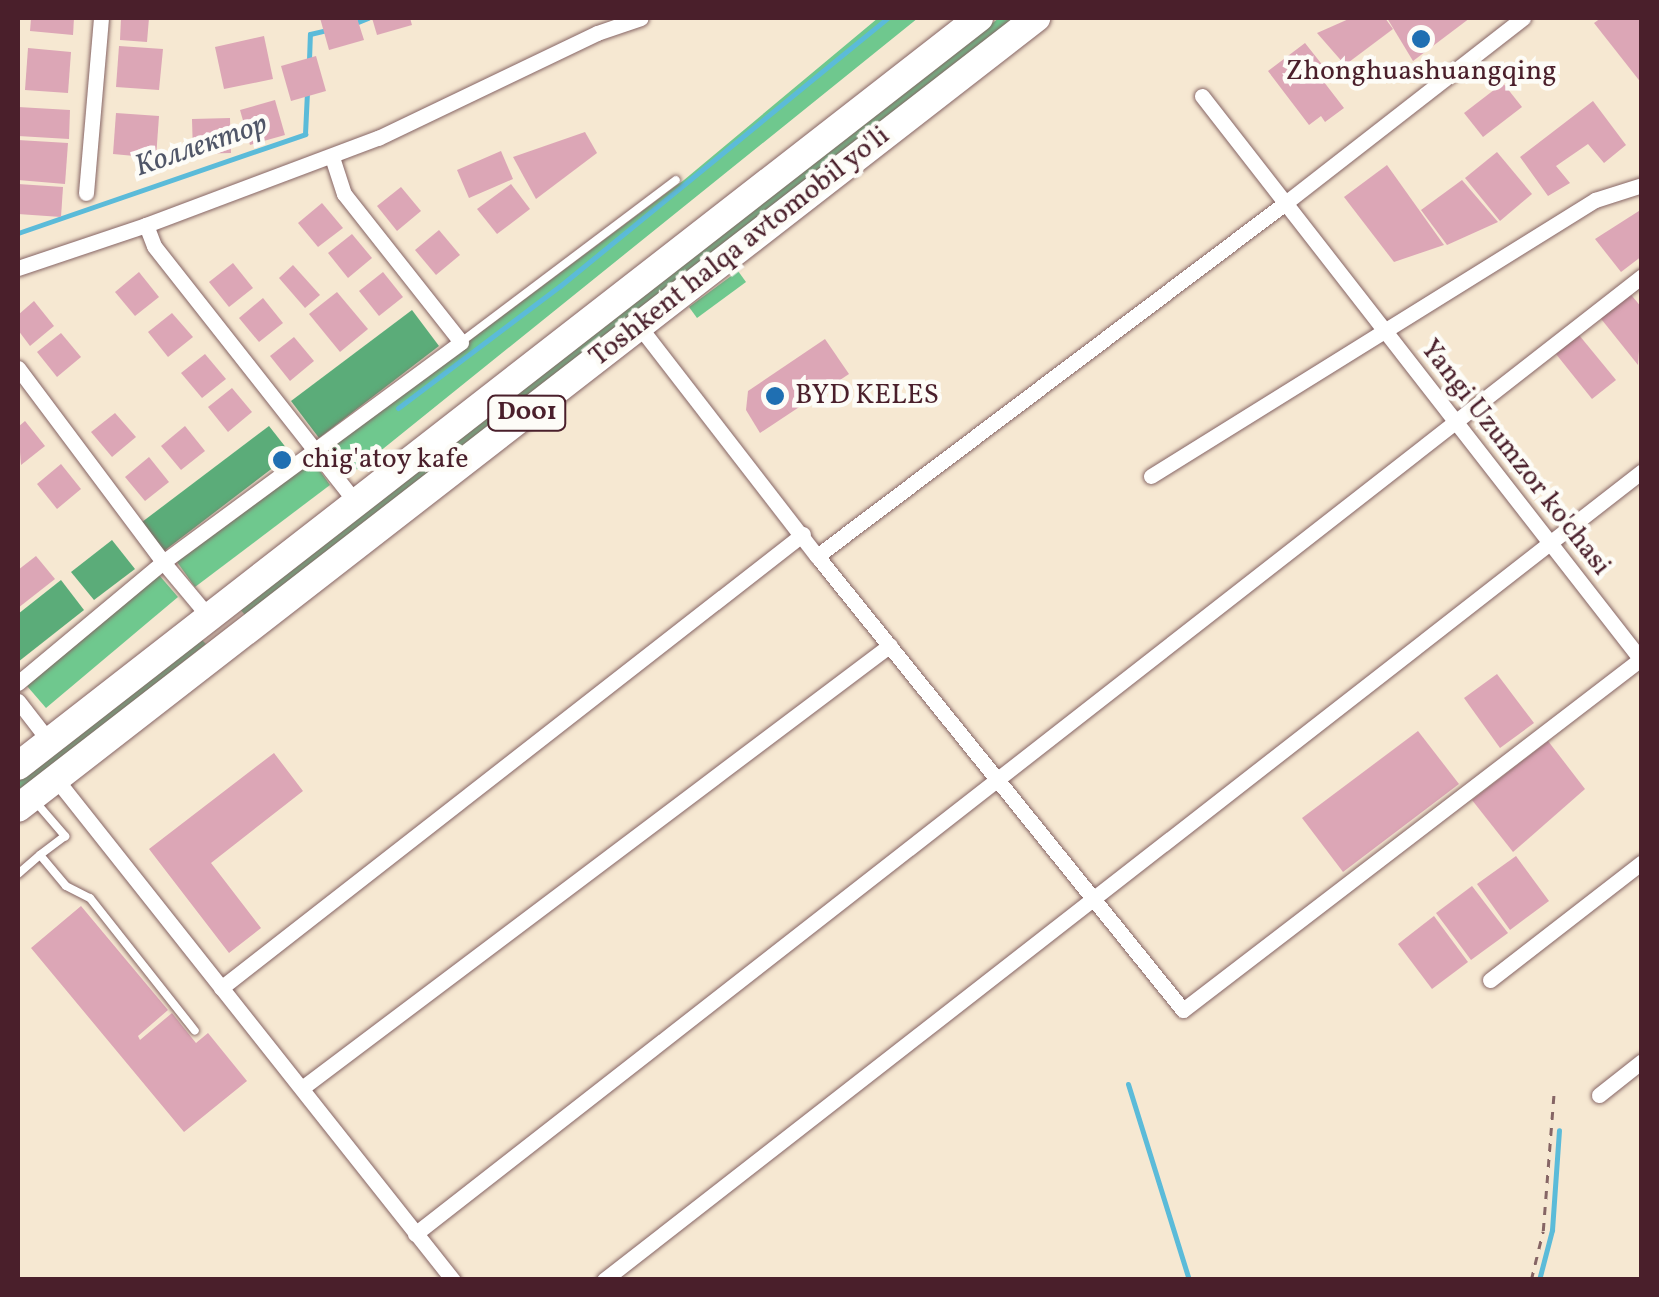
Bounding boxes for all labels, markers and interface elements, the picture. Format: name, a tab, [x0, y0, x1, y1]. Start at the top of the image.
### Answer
marker: Zhonghuashuangqing	[1410, 28, 1432, 50]
place label: Zhonghuashuangqing	[1286, 55, 1556, 89]
water label: Коллектор	[130, 107, 272, 185]
street label: Toshkent halqa avtomobil yo'li	[583, 119, 897, 375]
street label: Yangi Uzumzor ko'chasi	[1412, 333, 1618, 583]
place label: BYD KELES	[795, 379, 939, 413]
marker: BYD KELES	[764, 385, 786, 407]
road number: D001	[487, 393, 567, 433]
place label: chig'atoy kafe	[302, 443, 469, 477]
marker: chig'atoy kafe	[271, 449, 293, 471]

